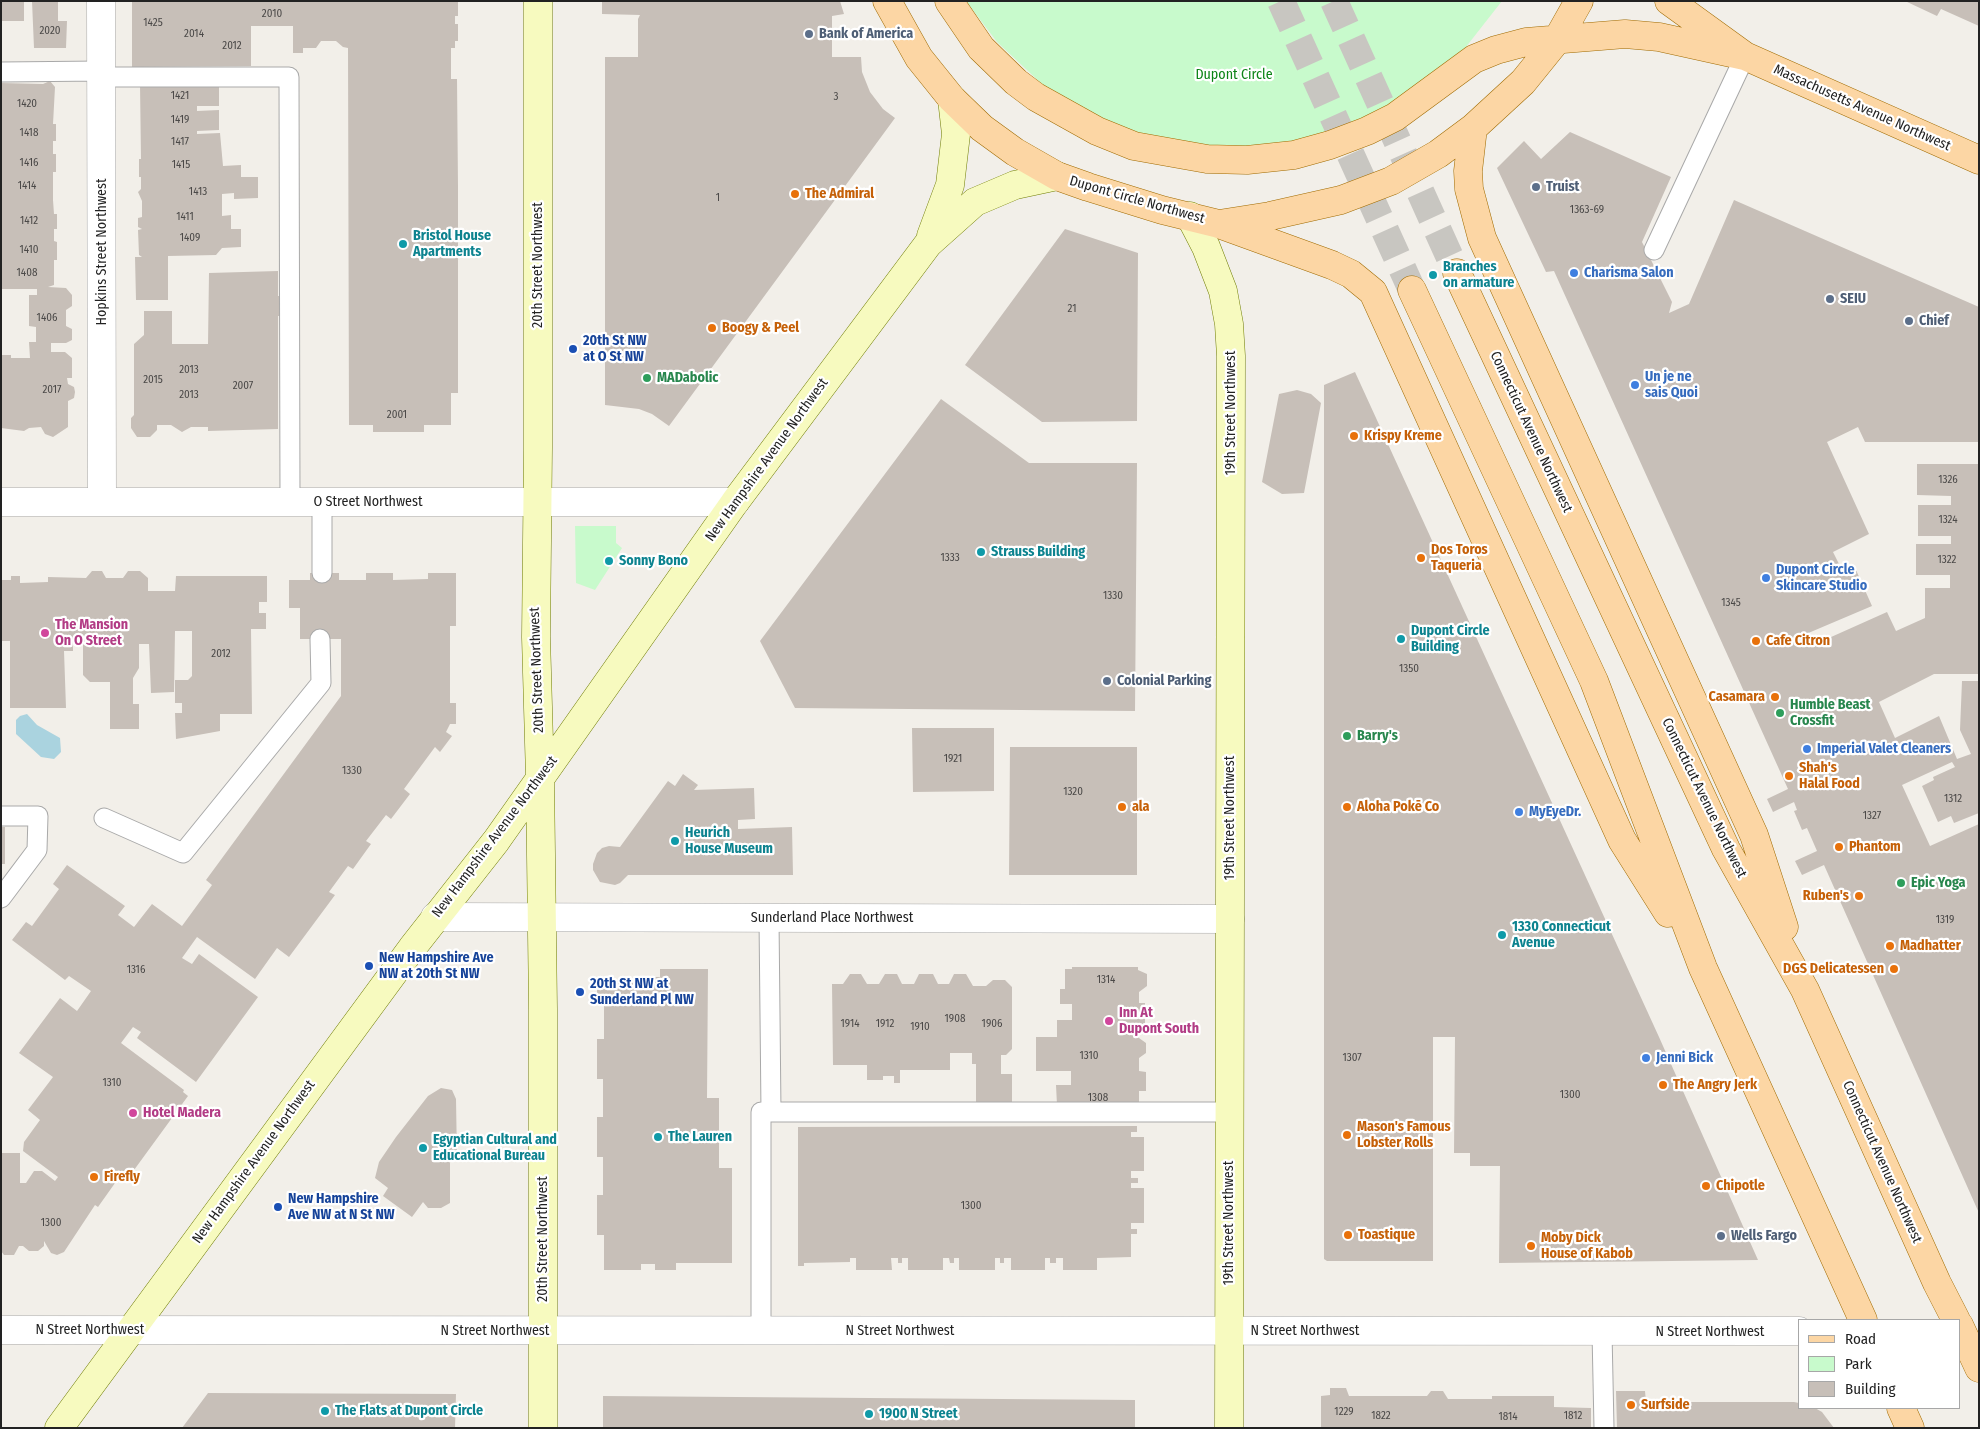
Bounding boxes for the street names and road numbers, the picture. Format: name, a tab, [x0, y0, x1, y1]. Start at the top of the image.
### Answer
street label: Massachusetts Avenue Northwest	[1771, 61, 1953, 155]
street label: Dupont Circle Northwest	[1067, 173, 1207, 227]
street label: Hopkins Street Northwest	[94, 178, 110, 326]
street label: 20th Street Northwest	[530, 202, 546, 328]
street label: Connecticut Avenue Northwest	[1486, 349, 1576, 515]
street label: 19th Street Northwest	[1223, 351, 1239, 475]
street label: New Hampshire Avenue Northwest	[702, 375, 832, 545]
street label: O Street Northwest	[313, 494, 423, 510]
street label: 20th Street Northwest	[526, 607, 548, 733]
street label: Connecticut Avenue Northwest	[1658, 715, 1750, 881]
street label: New Hampshire Avenue Northwest	[429, 753, 561, 921]
street label: 19th Street Northwest	[1222, 756, 1238, 880]
street label: Sunderland Place Northwest	[751, 910, 913, 926]
street label: New Hampshire Avenue Northwest	[189, 1077, 319, 1247]
street label: Connecticut Avenue Northwest	[1839, 1078, 1925, 1246]
street label: 19th Street Northwest	[1221, 1161, 1237, 1285]
street label: 20th Street Northwest	[535, 1176, 551, 1302]
street label: N Street Northwest	[36, 1322, 144, 1338]
street label: N Street Northwest	[441, 1323, 549, 1339]
street label: N Street Northwest	[846, 1323, 954, 1339]
street label: N Street Northwest	[1251, 1323, 1359, 1339]
street label: N Street Northwest	[1656, 1324, 1764, 1340]

